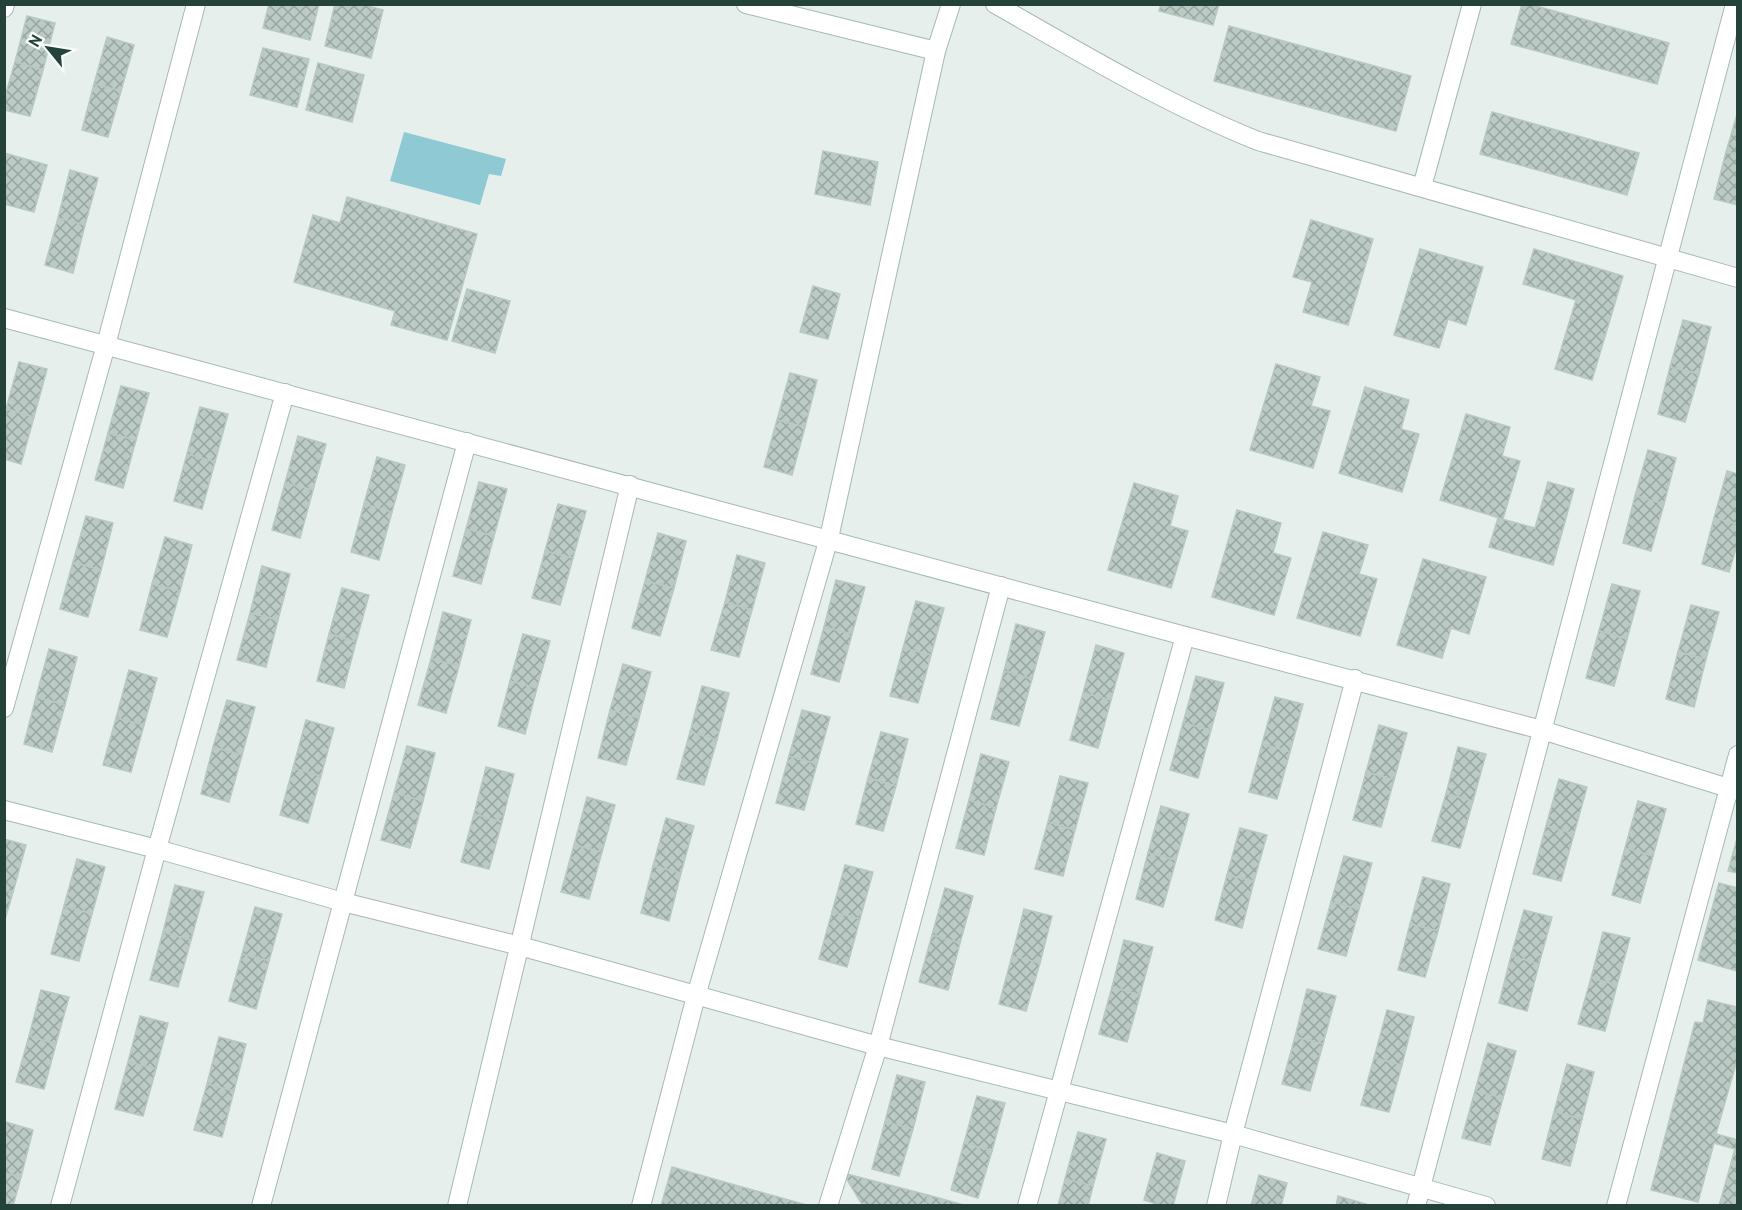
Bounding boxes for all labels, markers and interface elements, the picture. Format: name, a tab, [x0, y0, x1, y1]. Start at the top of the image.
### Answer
north arrow	[18, 18, 78, 78]
text: N	[24, 31, 46, 50]

